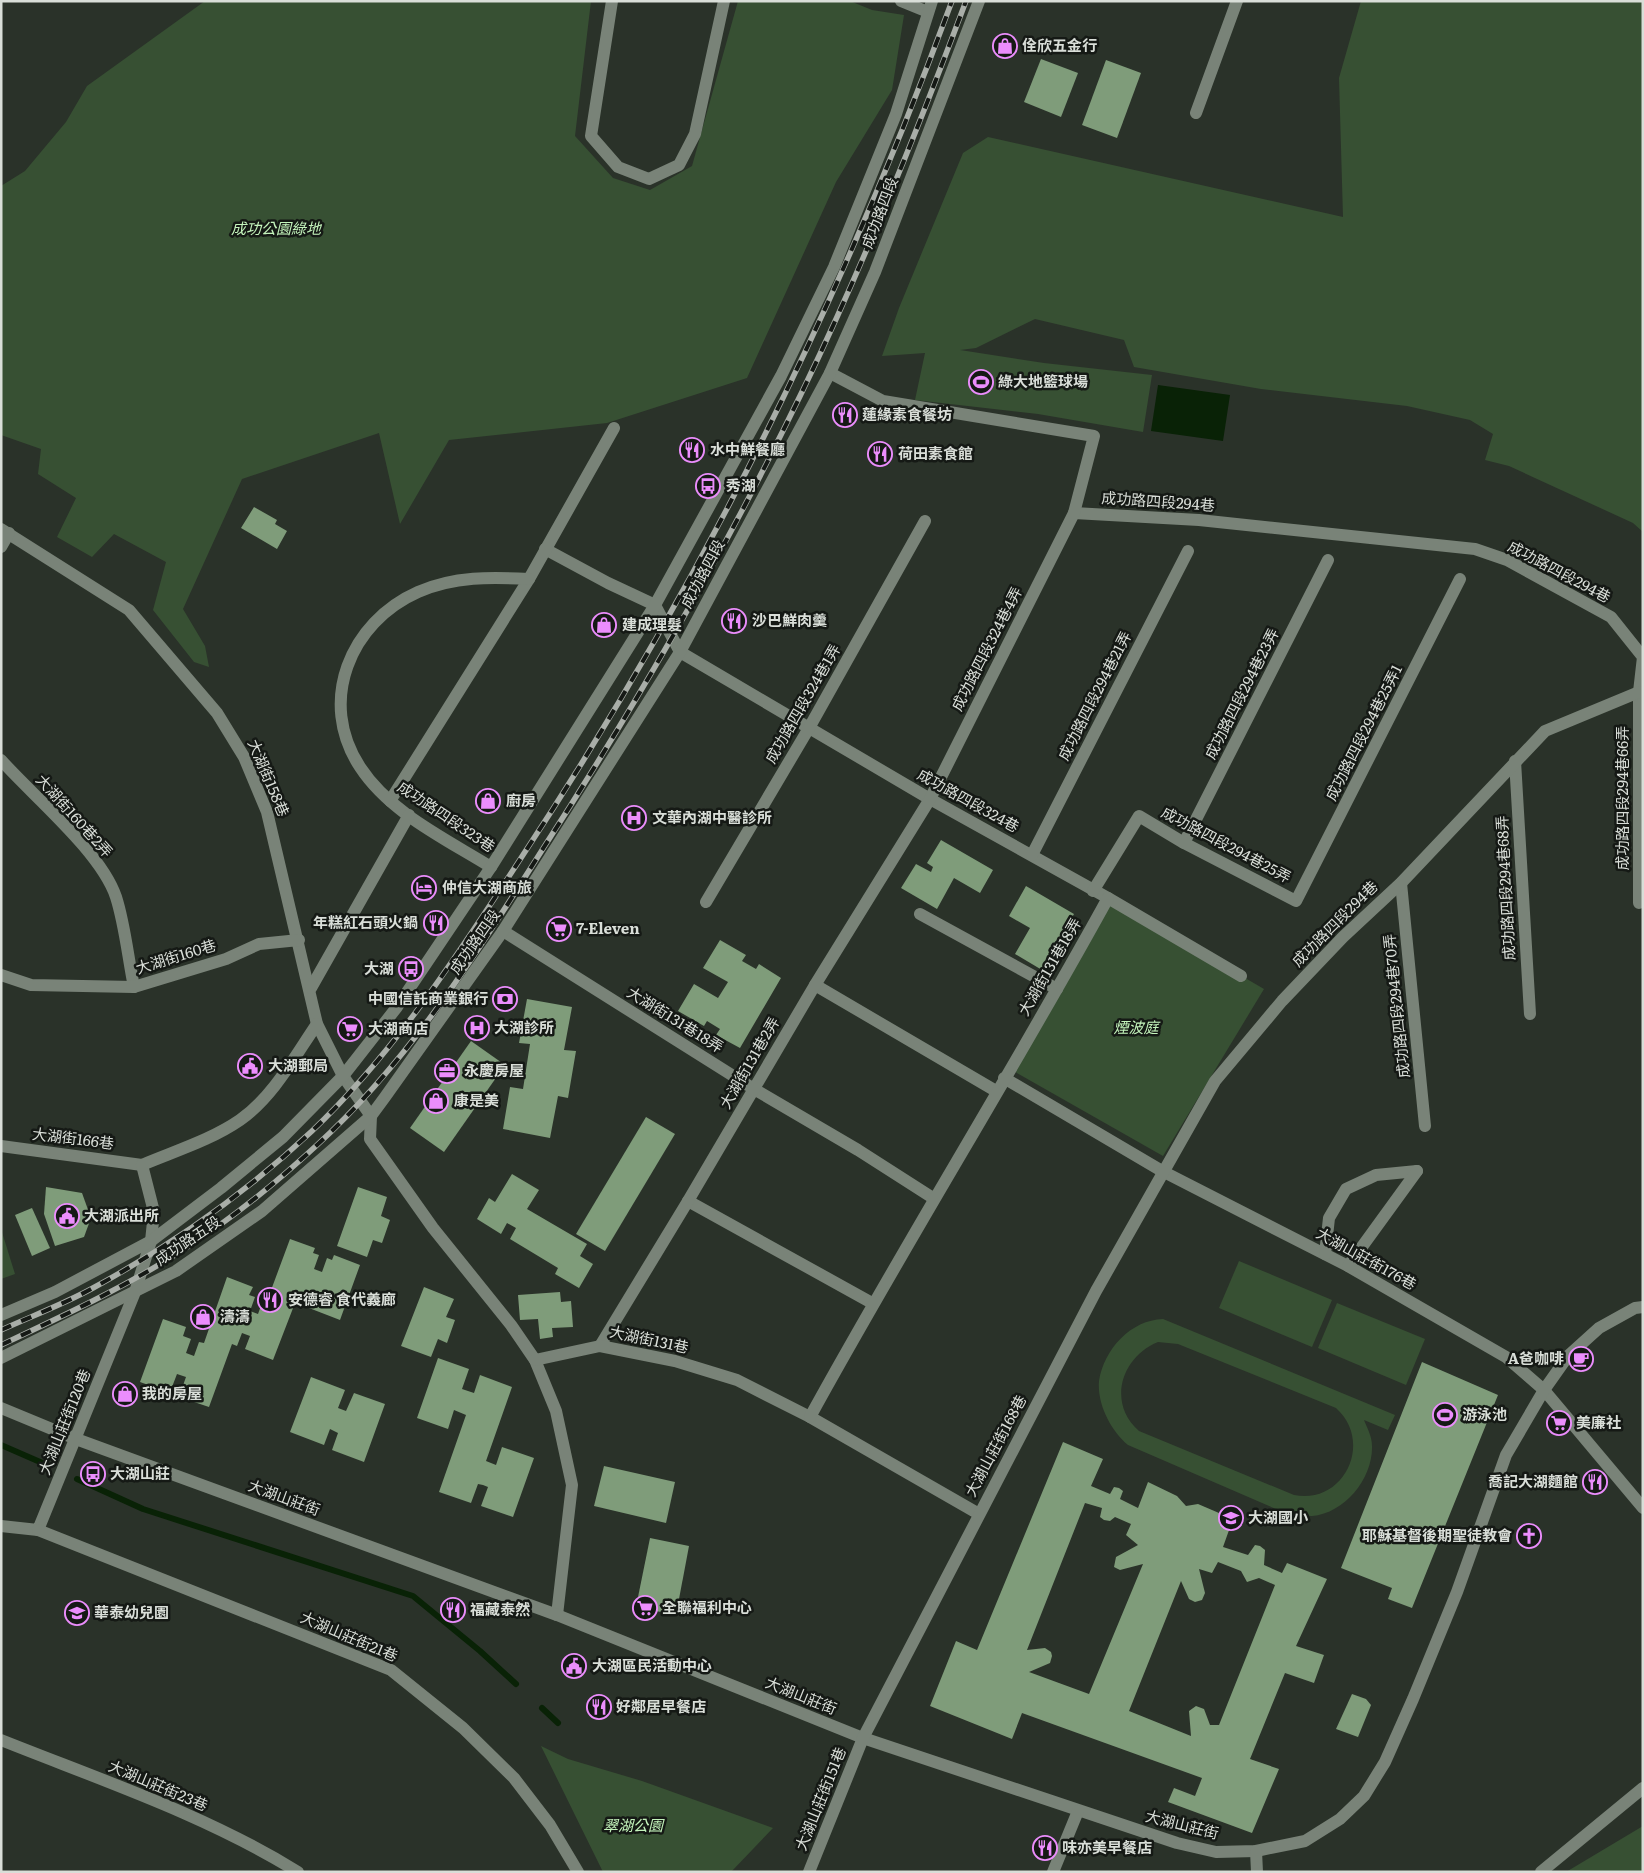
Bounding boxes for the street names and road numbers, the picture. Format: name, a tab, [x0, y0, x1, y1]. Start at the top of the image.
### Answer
street label: 成功路四段	[854, 173, 903, 252]
street label: 成功路四段294巷	[1101, 485, 1216, 516]
street label: 成功路四段294巷	[1504, 534, 1615, 608]
street label: 成功路四段	[674, 535, 729, 612]
street label: 成功路四段324巷4弄	[944, 582, 1027, 714]
street label: 成功路四段294巷23弄	[1198, 624, 1284, 763]
street label: 成功路四段294巷21弄	[1051, 627, 1136, 764]
street label: 成功路四段324巷1弄	[758, 639, 845, 767]
street label: 成功路四段294巷25弄1	[1318, 660, 1407, 804]
street label: 成功路四段294巷66弄	[1610, 726, 1633, 870]
street label: 大湖街158巷	[243, 735, 296, 820]
street label: 成功路四段324巷	[913, 762, 1024, 837]
street label: 大湖街160巷2弄	[31, 768, 119, 862]
street label: 成功路四段323巷	[393, 775, 500, 857]
street label: 成功路四段294巷25弄	[1158, 800, 1296, 888]
street label: 成功路四段294巷68弄	[1489, 815, 1520, 961]
street label: 成功路四段294巷	[1286, 875, 1382, 971]
street label: 成功路四段	[443, 904, 505, 978]
street label: 大湖街131巷18弄	[1011, 913, 1086, 1020]
street label: 大湖街160巷	[133, 932, 219, 979]
street label: 成功路四段294巷70弄	[1376, 933, 1415, 1079]
street label: 大湖街131巷18弄	[623, 980, 728, 1058]
street label: 大湖街131巷2弄	[713, 1012, 784, 1113]
street label: 大湖街166巷	[31, 1121, 115, 1154]
street label: 成功路五段	[150, 1209, 225, 1270]
street label: 大湖山莊街176巷	[1312, 1221, 1421, 1295]
street label: 大湖街131巷	[608, 1319, 691, 1358]
street label: 大湖山莊街120巷	[32, 1365, 95, 1478]
street label: 大湖山莊街168巷	[958, 1390, 1031, 1500]
street label: 大湖山莊街	[245, 1473, 324, 1520]
street label: 大湖山莊街21巷	[297, 1605, 402, 1666]
street label: 大湖山莊街	[762, 1670, 841, 1719]
street label: 大湖山莊街151巷	[788, 1743, 851, 1854]
street label: 大湖山莊街23巷	[105, 1753, 212, 1816]
street label: 大湖山莊街	[1143, 1803, 1222, 1844]

